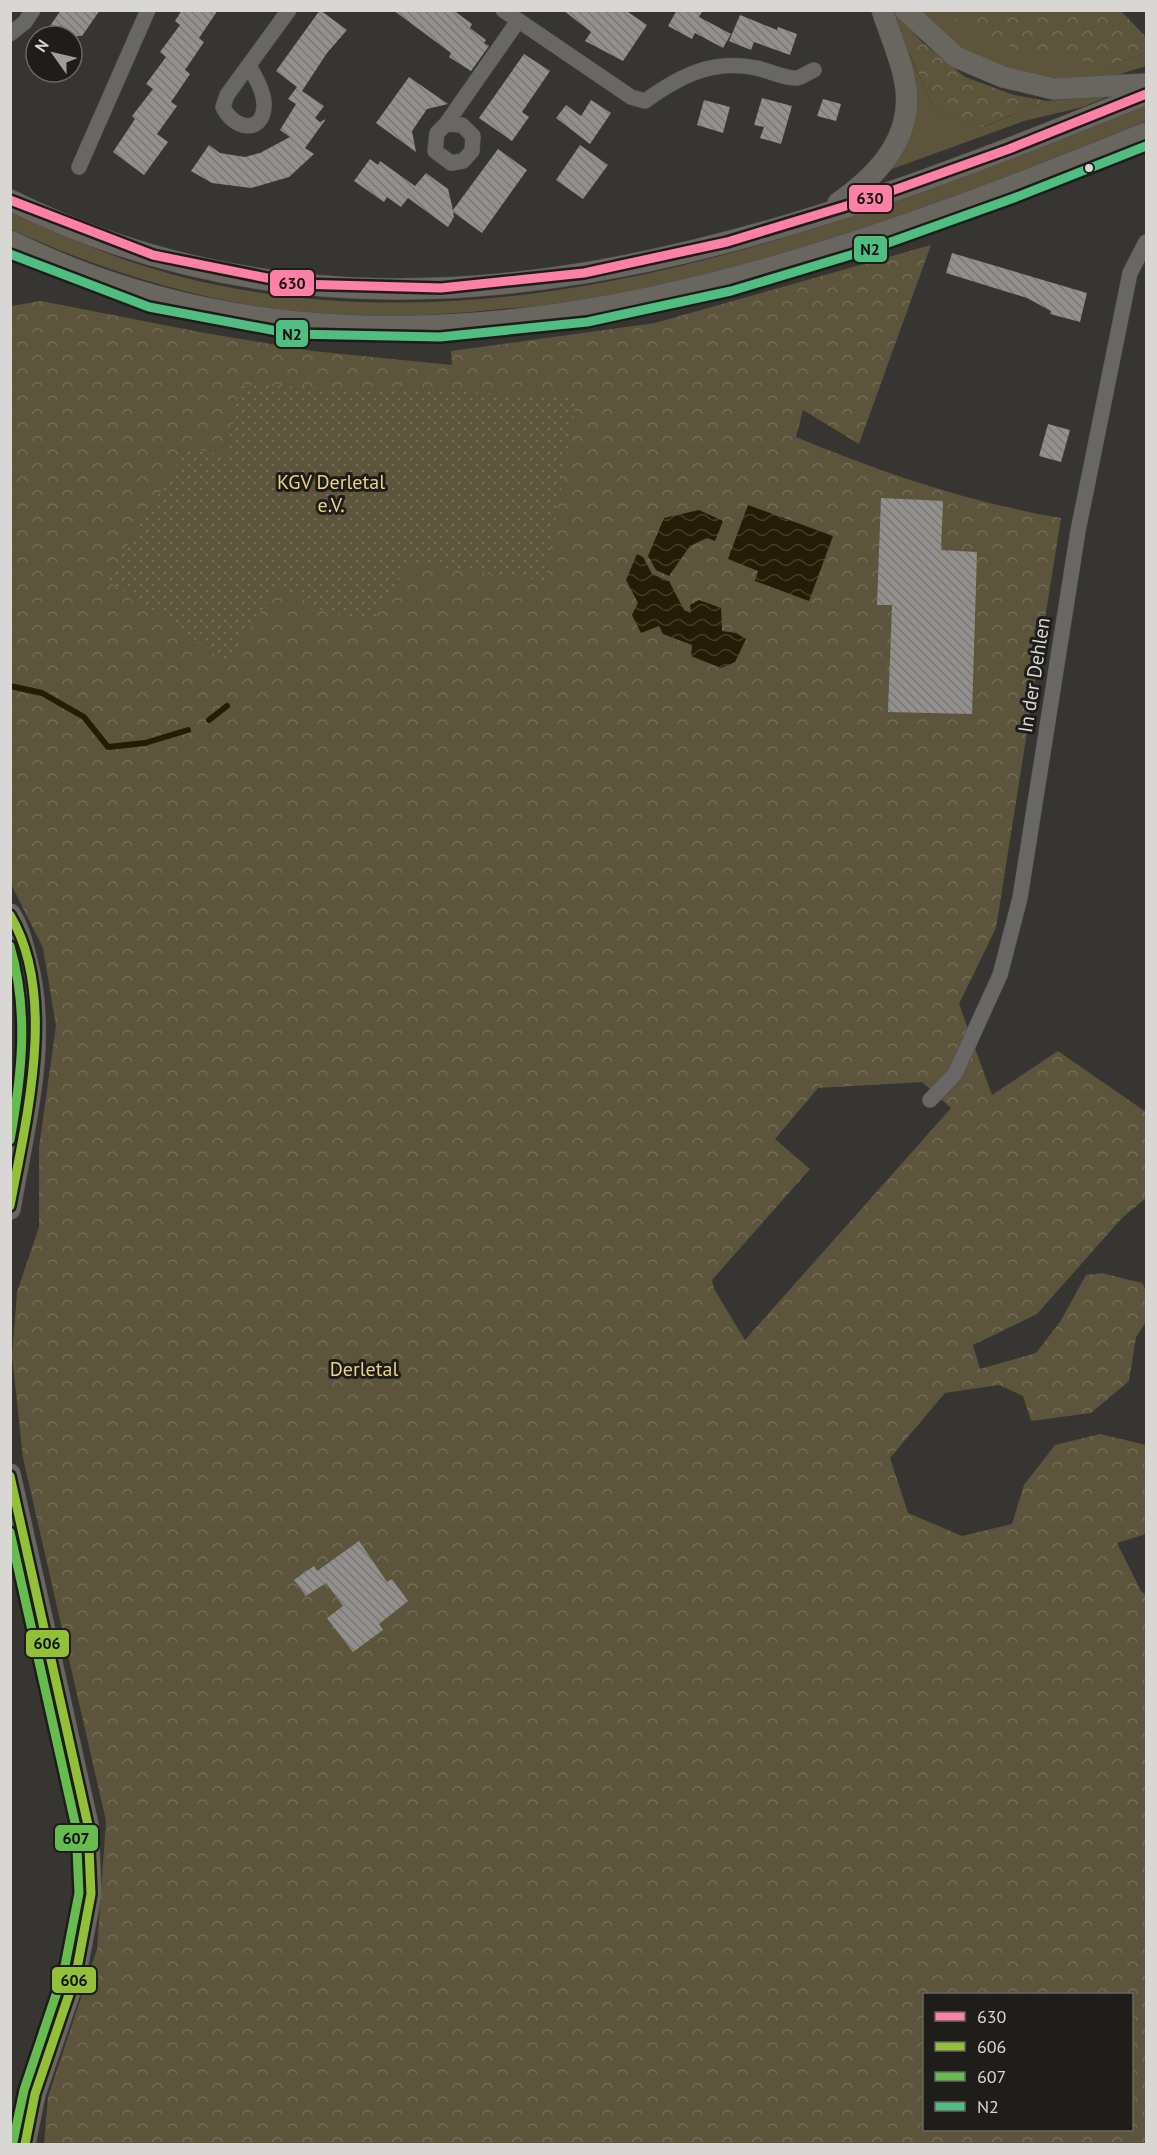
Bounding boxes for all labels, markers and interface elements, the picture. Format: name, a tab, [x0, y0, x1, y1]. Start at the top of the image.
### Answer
north arrow	[24, 24, 84, 84]
text: N	[30, 36, 53, 56]
unlabelled marker	[1083, 162, 1095, 174]
line badge: 630	[848, 184, 893, 213]
text: 630	[856, 188, 884, 208]
line badge: N2	[853, 235, 888, 263]
text: N2	[860, 239, 880, 259]
line badge: 630	[269, 269, 315, 297]
text: 630	[278, 273, 306, 293]
line badge: N2	[275, 319, 309, 348]
text: N2	[282, 324, 302, 344]
park label: KGV Derletal e.V.	[277, 469, 385, 518]
street label: In der Dehlen	[1012, 616, 1056, 734]
park label: Derletal	[330, 1356, 398, 1382]
line badge: 606	[25, 1629, 70, 1658]
text: 606	[33, 1633, 61, 1653]
line badge: 607	[54, 1824, 99, 1852]
text: 607	[62, 1828, 90, 1848]
line badge: 606	[51, 1966, 97, 1994]
text: 606	[60, 1970, 88, 1990]
legend	[923, 1993, 1133, 2131]
text: 630	[977, 2005, 1007, 2028]
text: 606	[977, 2035, 1006, 2058]
text: 607	[977, 2065, 1006, 2088]
text: N2	[977, 2095, 999, 2118]

